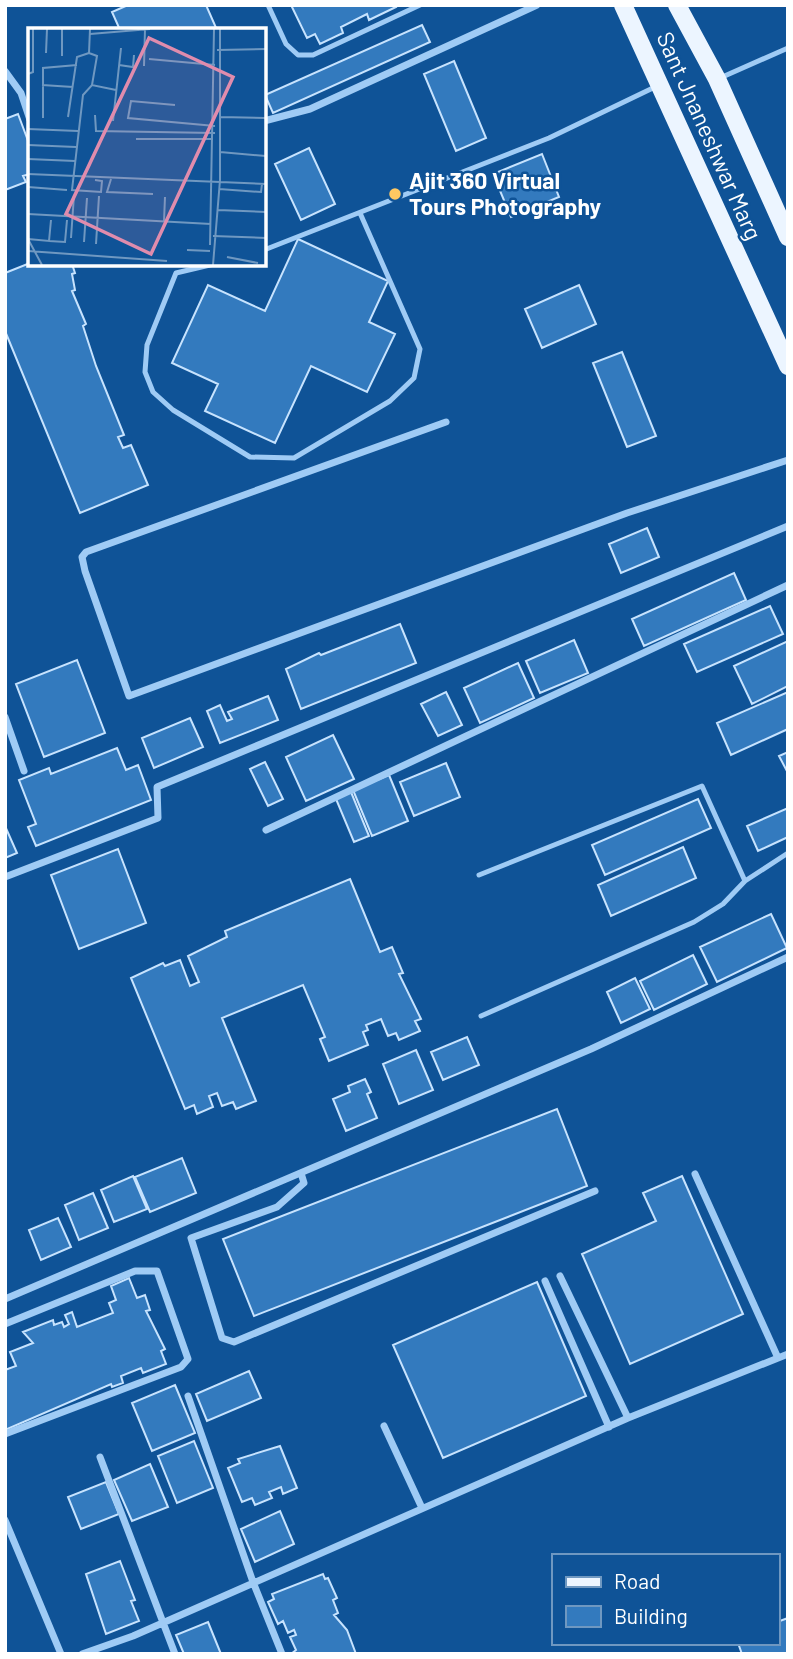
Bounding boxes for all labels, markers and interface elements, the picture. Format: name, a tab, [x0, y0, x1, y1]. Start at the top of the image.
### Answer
street label: Sant Jnaneshwar Marg	[651, 27, 768, 244]
inset map	[28, 28, 266, 266]
place label: Ajit 360 Virtual Tours Photography	[409, 166, 601, 220]
marker: Ajit 360 Virtual Tours Photography	[387, 186, 403, 202]
legend	[552, 1554, 779, 1645]
text: Road	[614, 1568, 660, 1593]
text: Building	[614, 1603, 688, 1628]

